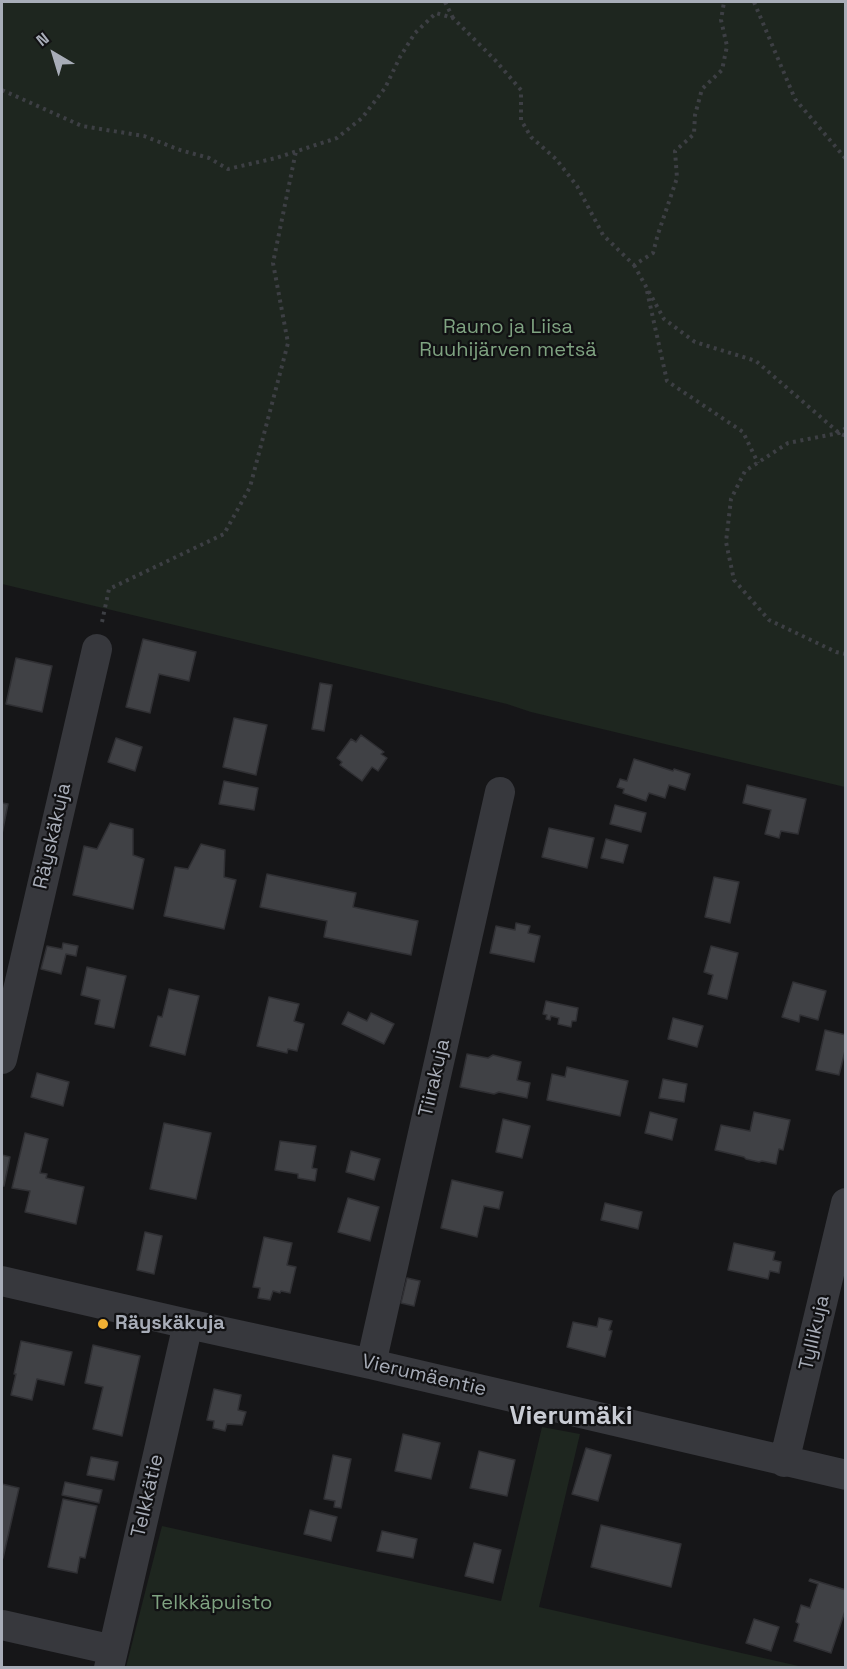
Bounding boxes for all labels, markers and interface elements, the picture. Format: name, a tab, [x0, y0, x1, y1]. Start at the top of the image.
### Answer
north arrow	[24, 24, 84, 84]
text: N	[32, 28, 53, 51]
park label: Rauno ja Liisa Ruuhijärven metsä	[419, 316, 597, 363]
street label: Räyskäkuja	[29, 781, 77, 891]
street label: Tiirakuja	[414, 1037, 456, 1119]
street label: Tyllikuja	[795, 1293, 835, 1373]
place label: Räyskäkuja	[115, 1312, 225, 1336]
marker: Räyskäkuja	[96, 1317, 110, 1331]
street label: Vierumäentie	[359, 1350, 489, 1402]
district label: Vierumäki	[509, 1401, 633, 1433]
street label: Telkkätie	[127, 1452, 169, 1540]
park label: Telkkäpuisto	[152, 1592, 272, 1616]

